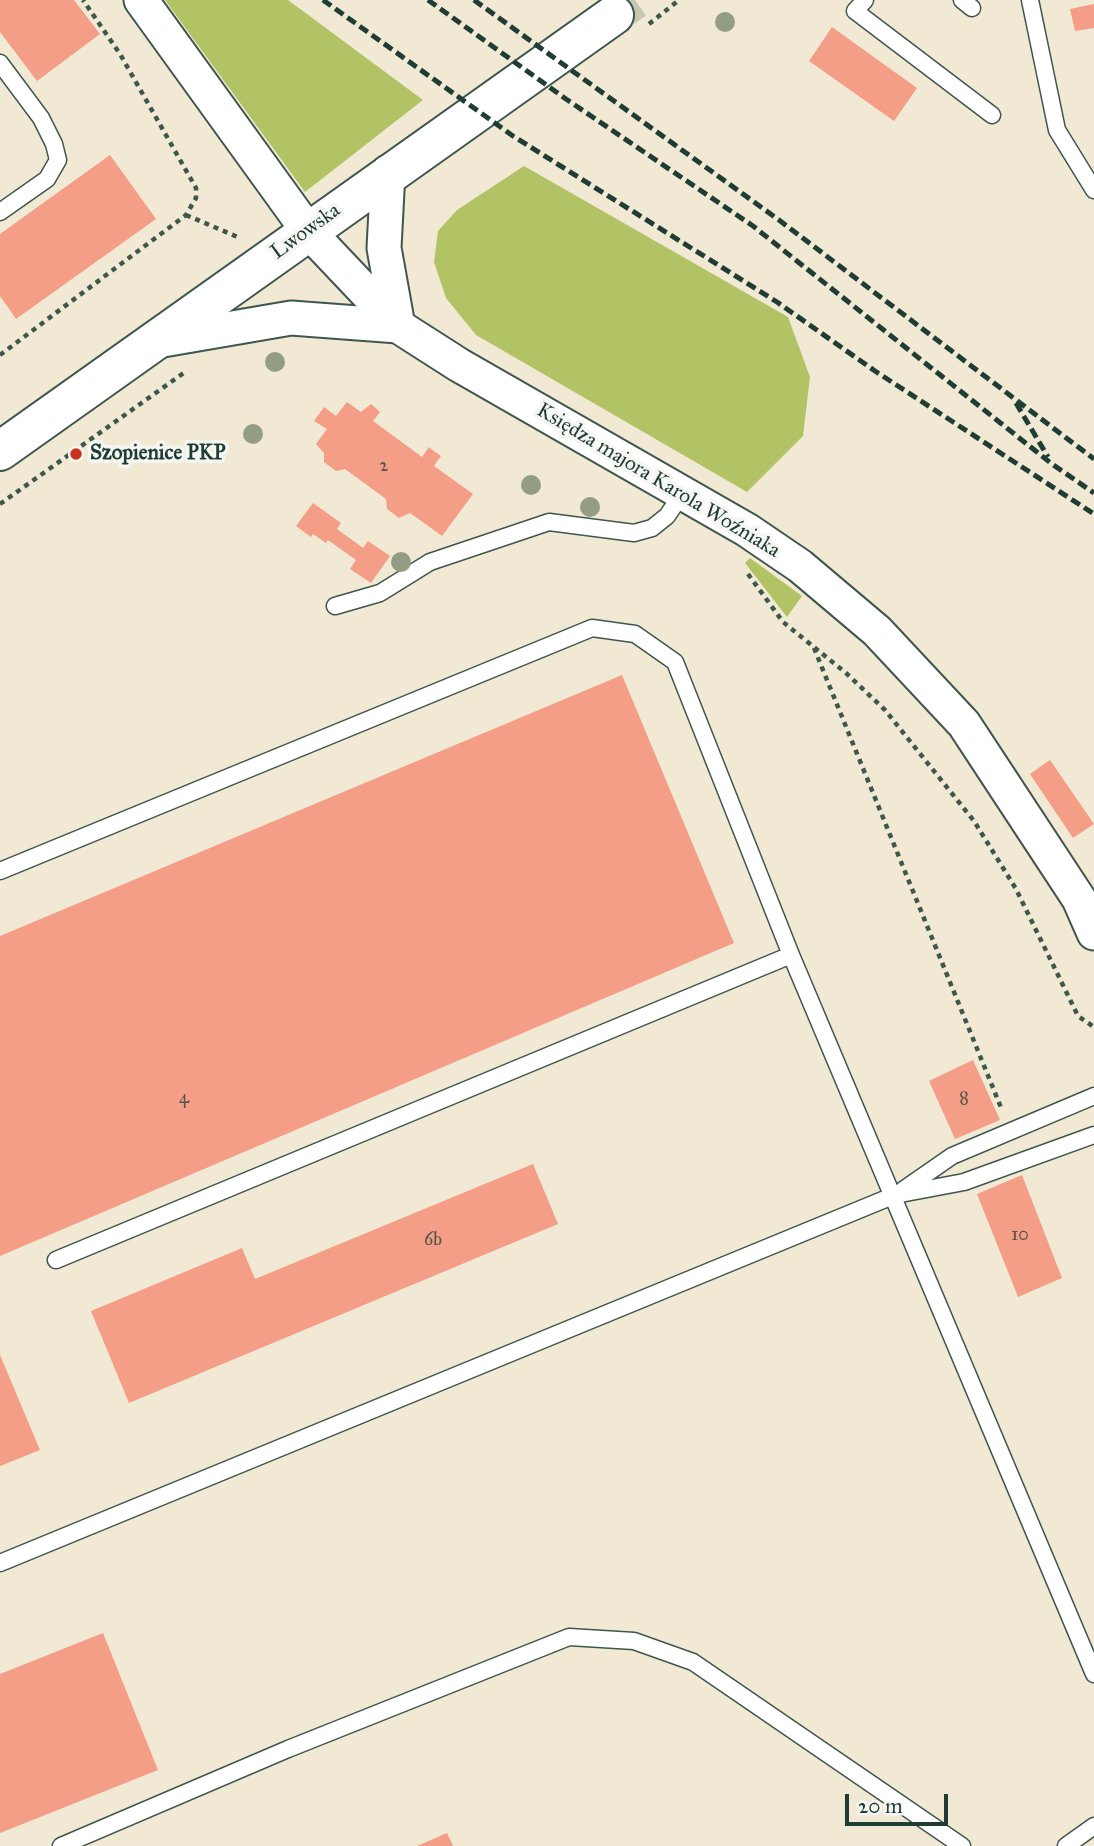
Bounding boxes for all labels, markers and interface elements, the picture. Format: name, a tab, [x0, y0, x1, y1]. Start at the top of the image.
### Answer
street label: Lwowska	[266, 198, 346, 266]
street label: Księdza majora Karola Woźniaka	[532, 398, 784, 564]
place label: Szopienice PKP	[90, 441, 226, 467]
marker: Szopienice PKP	[68, 446, 84, 462]
house number: 2	[380, 456, 388, 478]
house number: 4	[179, 1088, 189, 1110]
house number: 8	[959, 1089, 969, 1111]
house number: 10	[1011, 1225, 1029, 1247]
house number: 6b	[424, 1230, 442, 1252]
scale bar	[849, 1780, 952, 1824]
text: 20 m	[858, 1793, 903, 1819]

